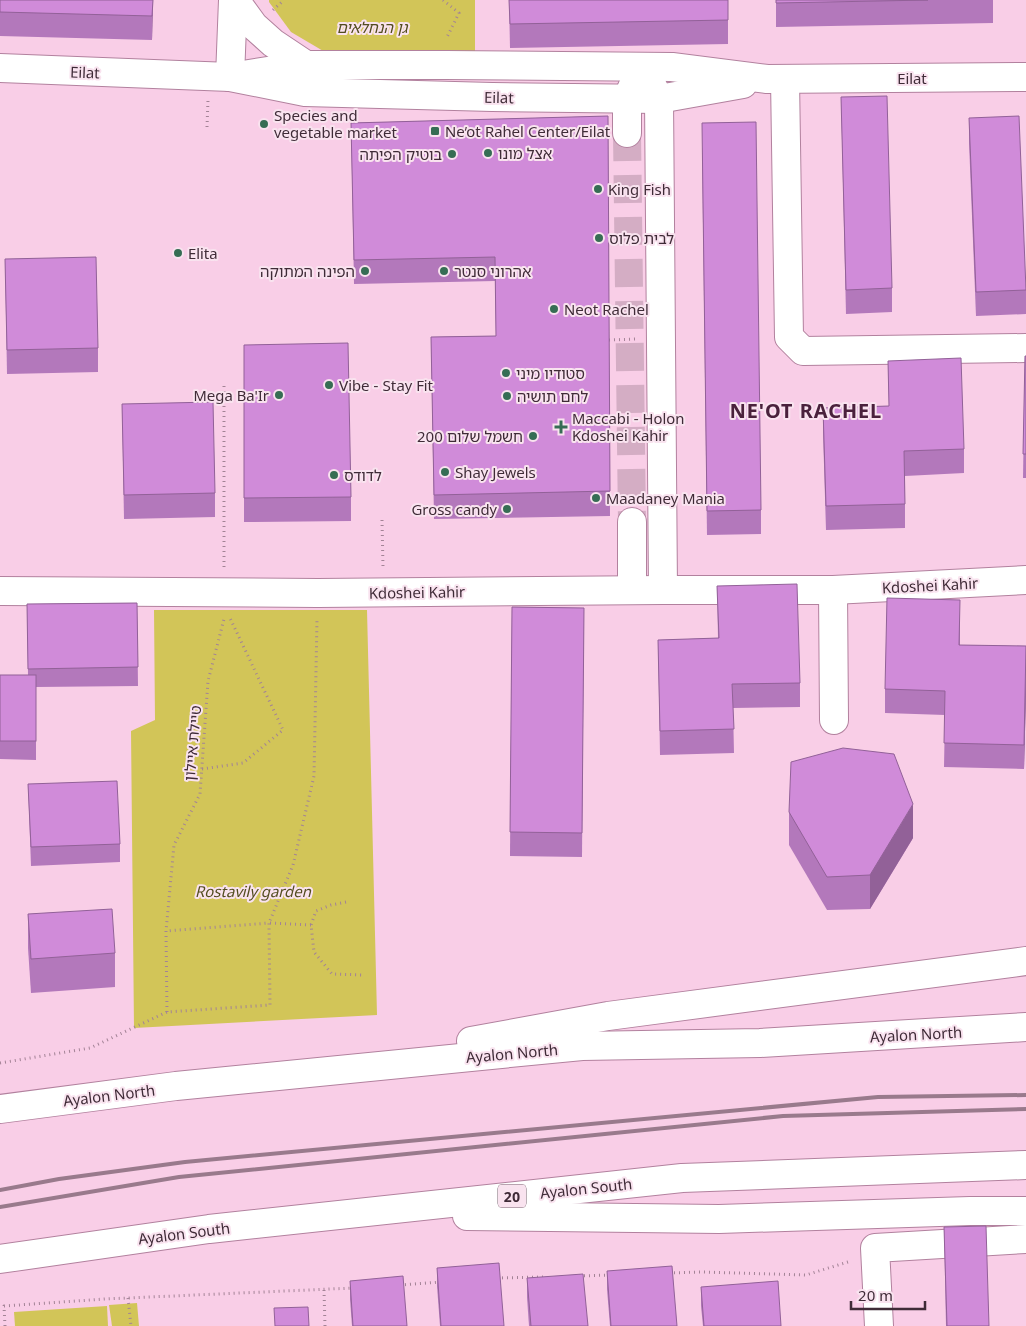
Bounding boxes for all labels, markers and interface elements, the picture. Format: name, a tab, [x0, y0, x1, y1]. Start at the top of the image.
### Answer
park label: גן הנחלאים	[337, 17, 409, 37]
street label: Eilat	[70, 61, 101, 83]
street label: Eilat	[897, 68, 927, 88]
street label: Eilat	[484, 87, 514, 107]
place label: Species and vegetable market	[274, 105, 398, 142]
marker: Species and vegetable market	[258, 118, 270, 130]
place label: Ne’ot Rahel Center/Eilat	[445, 121, 611, 141]
marker: Ne’ot Rahel Center/Eilat	[429, 125, 441, 137]
place label: אצל מונו	[498, 143, 552, 163]
place label: בוטיק הפיתה	[360, 144, 442, 164]
marker: אצל מונו	[482, 147, 494, 159]
marker: בוטיק הפיתה	[446, 148, 458, 160]
place label: King Fish	[608, 179, 671, 199]
marker: King Fish	[592, 183, 604, 195]
place label: לבית פלוס	[609, 228, 674, 248]
marker: לבית פלוס	[593, 232, 605, 244]
place label: Elita	[188, 243, 218, 263]
marker: Elita	[172, 247, 184, 259]
place label: הפינה המתוקה	[260, 261, 355, 281]
place label: אהרוני סנטר	[454, 261, 531, 281]
marker: הפינה המתוקה	[359, 265, 371, 277]
marker: אהרוני סנטר	[438, 265, 450, 277]
place label: Neot Rachel	[564, 299, 649, 319]
marker: Neot Rachel	[548, 303, 560, 315]
place label: סטודיו מיני	[516, 363, 585, 383]
marker: סטודיו מיני	[500, 367, 512, 379]
place label: Vibe - Stay Fit	[339, 375, 434, 395]
marker: Vibe - Stay Fit	[323, 379, 335, 391]
place label: Mega Ba'Ir	[194, 385, 269, 405]
place label: לחם תושיה	[517, 386, 589, 406]
marker: Mega Ba'Ir	[273, 389, 285, 401]
marker: לחם תושיה	[501, 390, 513, 402]
district label: NE'OT RACHEL	[730, 397, 882, 424]
place label: Maccabi - Holon Kdoshei Kahir	[572, 408, 684, 445]
marker: Maccabi - Holon Kdoshei Kahir	[554, 420, 568, 434]
place label: חשמל שלום 200	[417, 426, 523, 446]
marker: חשמל שלום 200	[527, 430, 539, 442]
place label: Shay Jewels	[455, 462, 536, 482]
place label: לדודס	[344, 465, 382, 485]
marker: Shay Jewels	[439, 466, 451, 478]
marker: לדודס	[328, 469, 340, 481]
place label: Maadaney Mania	[606, 488, 725, 508]
marker: Maadaney Mania	[590, 492, 602, 504]
place label: Gross candy	[411, 499, 498, 519]
marker: Gross candy	[501, 503, 513, 515]
street label: Kdoshei Kahir	[881, 572, 979, 598]
street label: Kdoshei Kahir	[369, 581, 465, 603]
street label: טיילת איילון	[179, 704, 205, 782]
park label: Rostavily garden	[195, 881, 312, 901]
street label: Ayalon North	[869, 1022, 963, 1046]
street label: Ayalon North	[465, 1039, 559, 1067]
street label: Ayalon North	[62, 1079, 156, 1111]
street label: Ayalon South	[539, 1173, 633, 1203]
road number: 20	[498, 1184, 526, 1208]
street label: Ayalon South	[137, 1217, 231, 1249]
scale bar	[851, 1278, 925, 1310]
text: 20 m	[858, 1285, 893, 1305]

